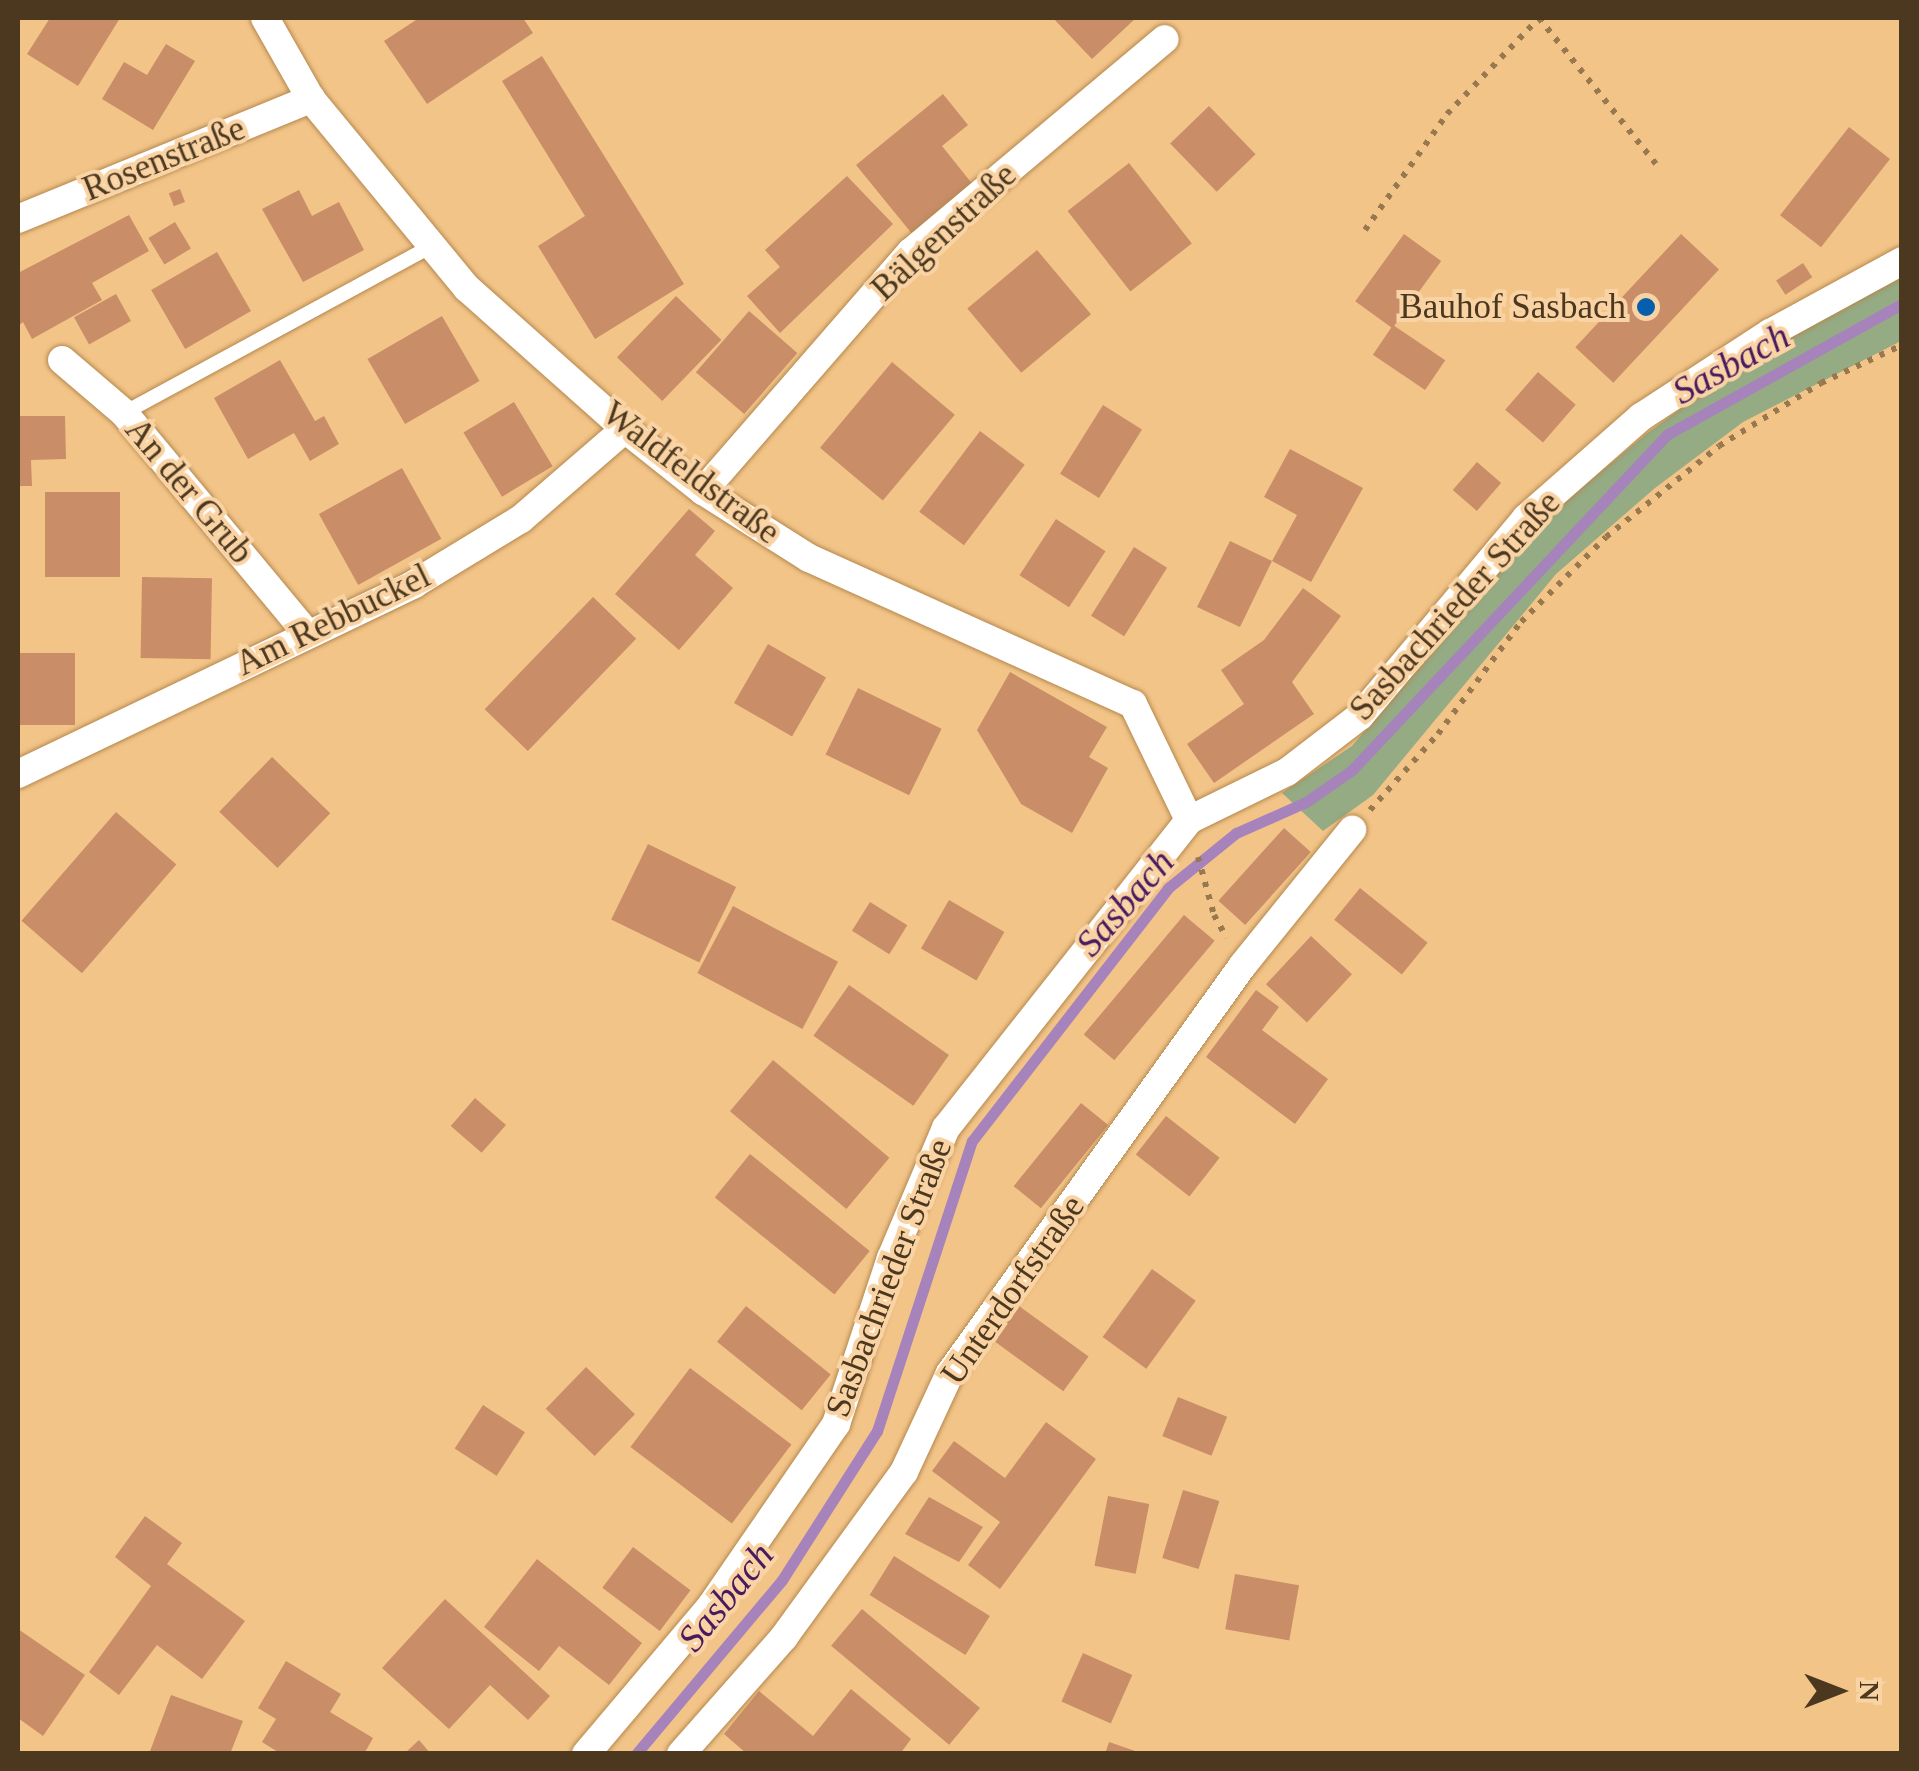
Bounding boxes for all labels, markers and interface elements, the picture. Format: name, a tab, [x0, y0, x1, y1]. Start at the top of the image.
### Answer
street label: Rosenstraße	[77, 107, 251, 211]
street label: Bälgenstraße	[863, 154, 1025, 310]
place label: Bauhof Sasbach	[1400, 286, 1626, 328]
marker: Bauhof Sasbach	[1635, 296, 1657, 318]
water label: Sasbach	[1665, 313, 1797, 415]
street label: Waldfeldstraße	[594, 393, 788, 553]
street label: An der Grub	[116, 410, 262, 572]
street label: Sasbachrieder Straße	[1341, 483, 1569, 729]
street label: Am Rebbuckel	[229, 555, 437, 685]
water label: Sasbach	[1066, 840, 1184, 966]
street label: Sasbachrieder Straße	[817, 1133, 961, 1423]
street label: Unterdorfstraße	[932, 1187, 1094, 1393]
water label: Sasbach	[668, 1533, 784, 1661]
north arrow	[1789, 1641, 1889, 1741]
text: N	[1854, 1681, 1885, 1701]

